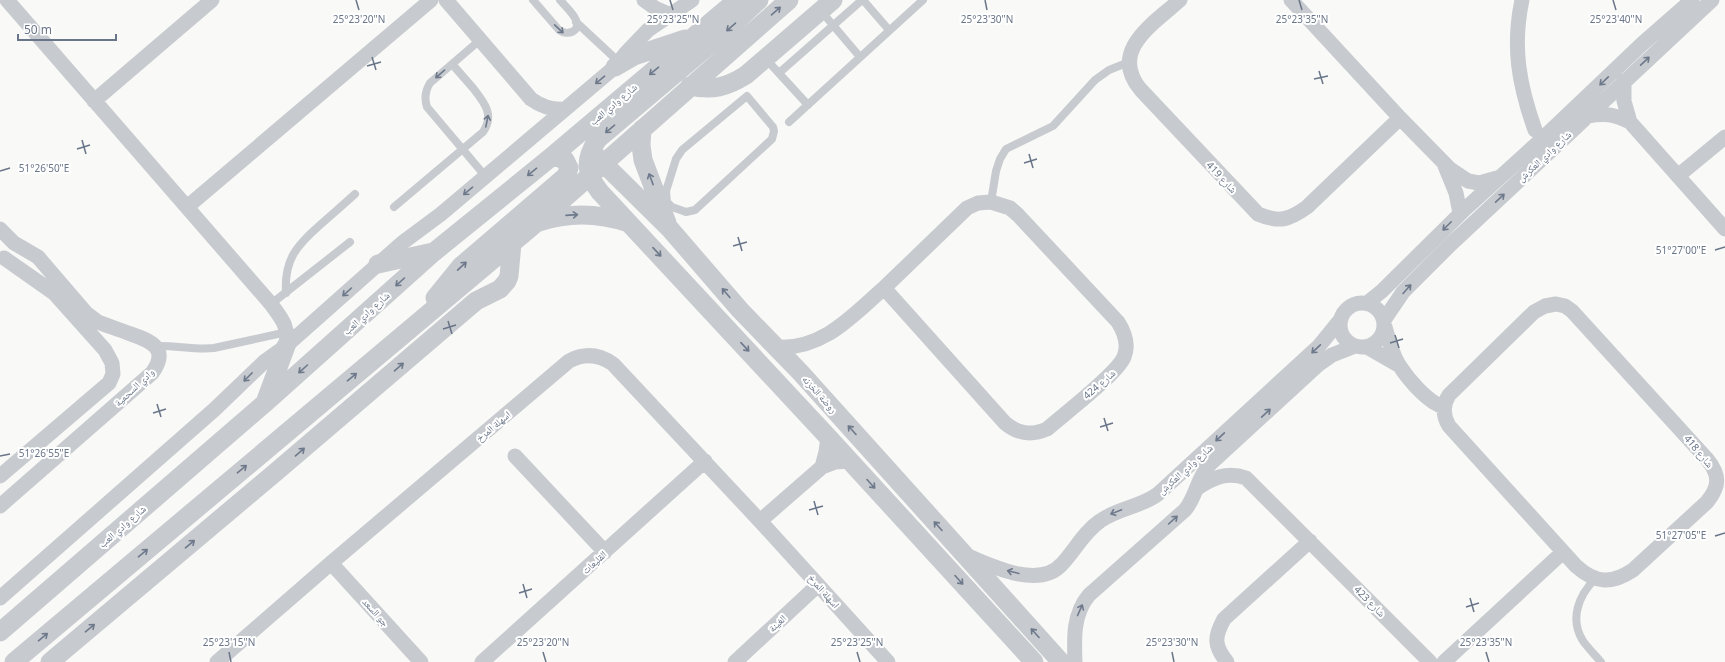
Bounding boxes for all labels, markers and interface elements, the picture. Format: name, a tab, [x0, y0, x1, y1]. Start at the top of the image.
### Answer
one-way arrow	[771, 7, 781, 16]
text: 25°23'20"N	[333, 12, 385, 26]
text: 25°23'25"N	[647, 12, 699, 26]
text: 25°23'30"N	[961, 12, 1013, 26]
text: 25°23'35"N	[1276, 12, 1328, 26]
text: 25°23'40"N	[1590, 12, 1642, 26]
scale bar	[18, 16, 116, 42]
text: 50 m	[24, 21, 52, 38]
one-way arrow	[726, 22, 736, 31]
one-way arrow	[554, 24, 564, 34]
one-way arrow	[1640, 56, 1650, 65]
one-way arrow	[648, 66, 659, 75]
one-way arrow	[435, 70, 446, 79]
one-way arrow	[594, 76, 605, 85]
one-way arrow	[1599, 76, 1609, 86]
street label: شارع وادي العب	[586, 80, 641, 129]
one-way arrow	[484, 115, 492, 128]
one-way arrow	[604, 124, 615, 133]
street label: شارع وادي العكرش	[1514, 127, 1575, 186]
street label: شارع 419	[1204, 158, 1241, 196]
text: 51°26'50"E	[19, 161, 69, 175]
one-way arrow	[527, 168, 538, 176]
one-way arrow	[646, 174, 654, 186]
one-way arrow	[463, 187, 474, 196]
one-way arrow	[1495, 193, 1505, 203]
one-way arrow	[565, 212, 578, 219]
one-way arrow	[1442, 221, 1452, 231]
text: 51°27'00"E	[1656, 243, 1706, 257]
one-way arrow	[652, 247, 661, 257]
one-way arrow	[457, 261, 467, 271]
one-way arrow	[396, 277, 406, 286]
one-way arrow	[1402, 283, 1411, 294]
one-way arrow	[342, 287, 352, 297]
street label: شارع وادي العب	[340, 288, 394, 339]
one-way arrow	[721, 288, 730, 298]
one-way arrow	[740, 342, 749, 352]
one-way arrow	[1311, 344, 1321, 354]
one-way arrow	[394, 363, 404, 372]
one-way arrow	[298, 364, 309, 373]
street label: وادي السحمية	[111, 365, 158, 410]
street label: شارع 424	[1080, 366, 1119, 402]
one-way arrow	[243, 372, 253, 382]
one-way arrow	[347, 372, 358, 381]
street label: روضة الخزنه	[799, 372, 841, 416]
street label: اسهلة المرخ	[473, 407, 513, 445]
one-way arrow	[1260, 409, 1270, 418]
one-way arrow	[847, 424, 856, 435]
one-way arrow	[1215, 432, 1225, 441]
street label: شارع 418	[1681, 432, 1717, 471]
street label: شارع وادي العكرش	[1155, 440, 1217, 498]
text: 51°26'55"E	[19, 446, 69, 460]
one-way arrow	[295, 447, 305, 456]
one-way arrow	[237, 465, 248, 474]
one-way arrow	[866, 479, 876, 489]
street label: شارع وادي العب	[95, 501, 150, 552]
one-way arrow	[1111, 508, 1123, 516]
one-way arrow	[1168, 516, 1179, 525]
one-way arrow	[934, 521, 943, 532]
text: 51°27'05"E	[1656, 528, 1706, 542]
one-way arrow	[185, 540, 195, 549]
street label: القليعات	[579, 547, 609, 577]
one-way arrow	[137, 549, 148, 558]
one-way arrow	[1007, 568, 1020, 575]
street label: اسهلة المرخ	[805, 571, 843, 611]
one-way arrow	[954, 575, 964, 585]
street label: شارع 423	[1351, 582, 1389, 620]
street label: جو السعد	[360, 595, 393, 630]
one-way arrow	[1077, 604, 1084, 616]
street label: الغينة	[765, 611, 789, 635]
one-way arrow	[85, 623, 96, 632]
one-way arrow	[1030, 628, 1040, 638]
one-way arrow	[38, 632, 49, 641]
text: 25°23'15"N	[203, 635, 255, 649]
text: 25°23'20"N	[517, 635, 569, 649]
text: 25°23'25"N	[831, 635, 883, 649]
text: 25°23'30"N	[1146, 635, 1198, 649]
text: 25°23'35"N	[1460, 635, 1512, 649]

